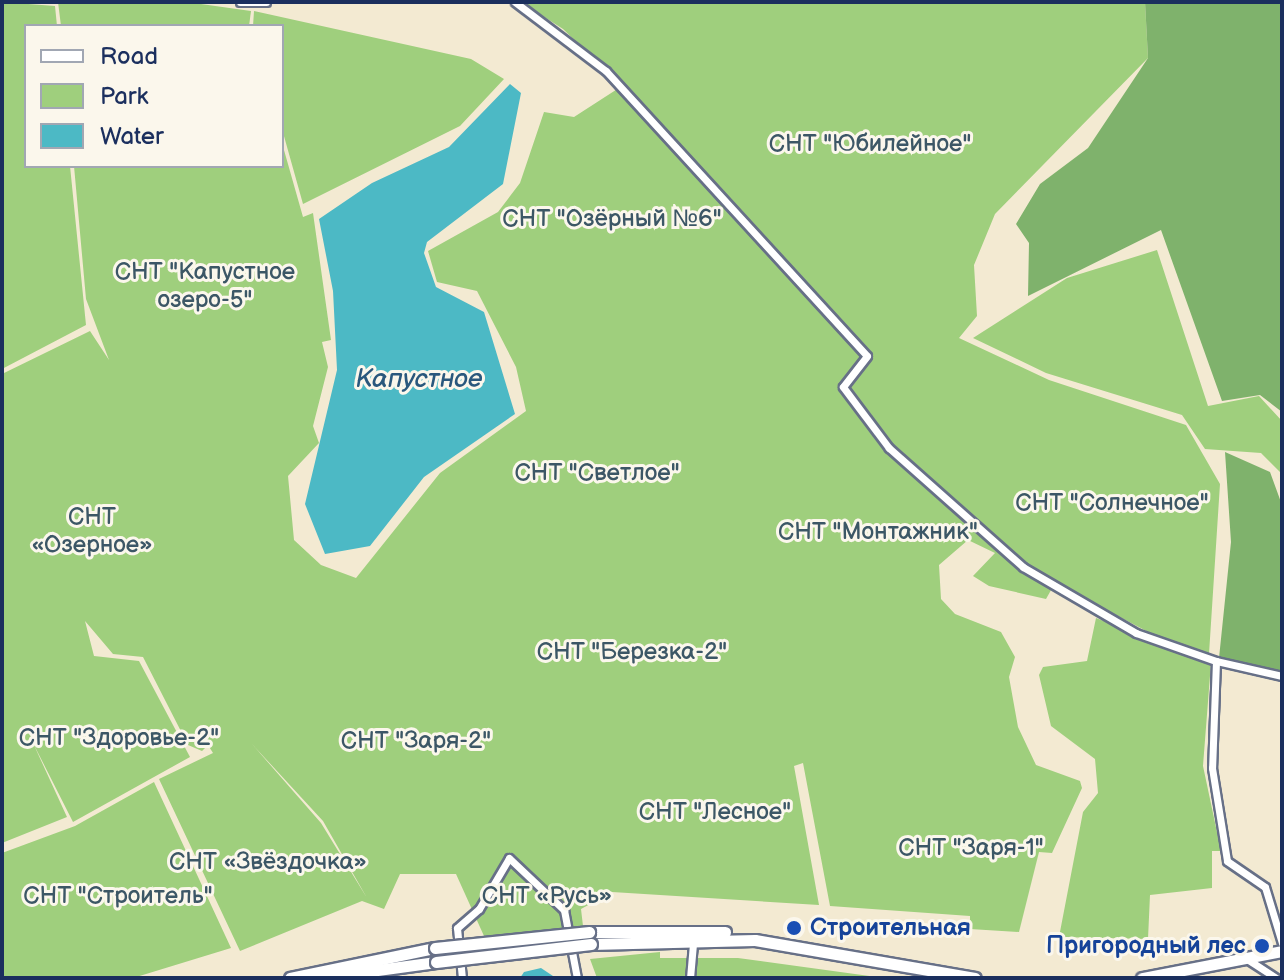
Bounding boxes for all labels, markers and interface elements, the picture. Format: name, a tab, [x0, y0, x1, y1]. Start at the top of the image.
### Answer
legend	[24, 24, 284, 168]
text: Road	[100, 42, 158, 71]
text: Park	[100, 82, 148, 111]
text: Water	[100, 122, 164, 151]
park label: СНТ "Юбилейное"	[769, 130, 971, 158]
park label: СНТ "Озёрный №6"	[502, 205, 722, 233]
park label: СНТ "Капустное озеро-5"	[115, 258, 295, 314]
water label: Капустное	[356, 364, 482, 396]
park label: СНТ "Светлое"	[514, 459, 680, 487]
park label: СНТ "Солнечное"	[1015, 489, 1209, 517]
park label: СНТ «Озерное»	[31, 503, 153, 559]
park label: СНТ "Монтажник"	[778, 518, 978, 546]
park label: СНТ "Березка-2"	[537, 638, 727, 666]
park label: СНТ "Здоровье-2"	[19, 724, 219, 752]
park label: СНТ "Заря-2"	[341, 727, 491, 755]
park label: СНТ "Лесное"	[639, 798, 791, 826]
park label: СНТ "Заря-1"	[898, 834, 1044, 862]
park label: СНТ «Звёздочка»	[169, 848, 367, 876]
park label: СНТ "Строитель"	[23, 882, 213, 910]
park label: СНТ «Русь»	[482, 882, 612, 910]
place label: Строительная	[810, 914, 971, 942]
marker: Строительная	[785, 919, 803, 937]
place label: Пригородный лес	[1046, 932, 1246, 960]
marker: Пригородный лес	[1253, 937, 1271, 955]

